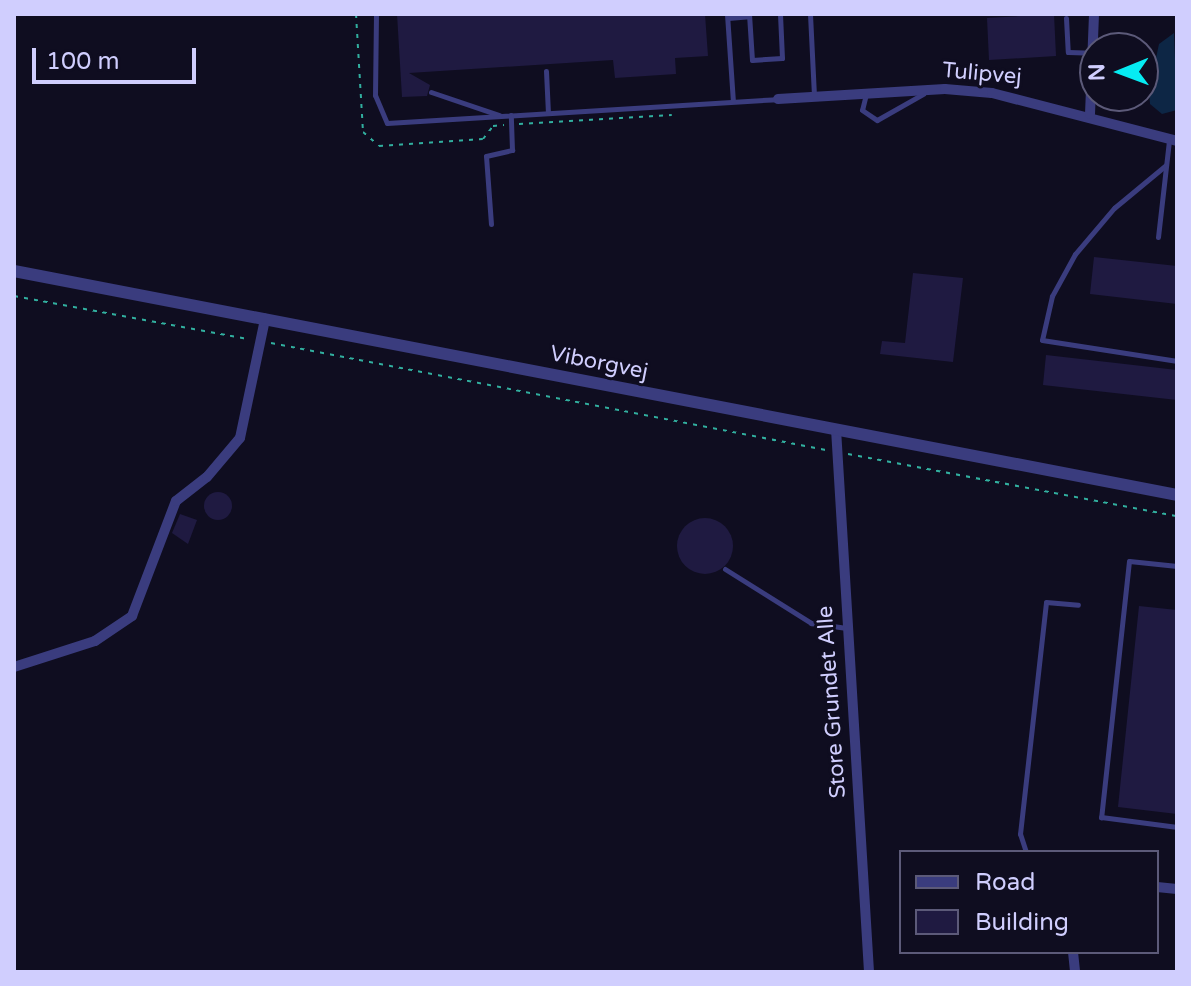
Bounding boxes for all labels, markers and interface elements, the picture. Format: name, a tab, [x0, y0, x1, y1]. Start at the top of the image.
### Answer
scale bar	[36, 32, 200, 82]
north arrow	[1079, 32, 1159, 112]
text: 100 m	[46, 47, 120, 76]
street label: Tulipvej	[941, 57, 1023, 91]
text: N	[1084, 63, 1110, 81]
street label: Viborgvej	[548, 341, 650, 385]
street label: Store Grundet Alle	[812, 605, 852, 799]
legend	[899, 850, 1159, 954]
text: Road	[975, 868, 1035, 897]
text: Building	[975, 908, 1069, 937]

